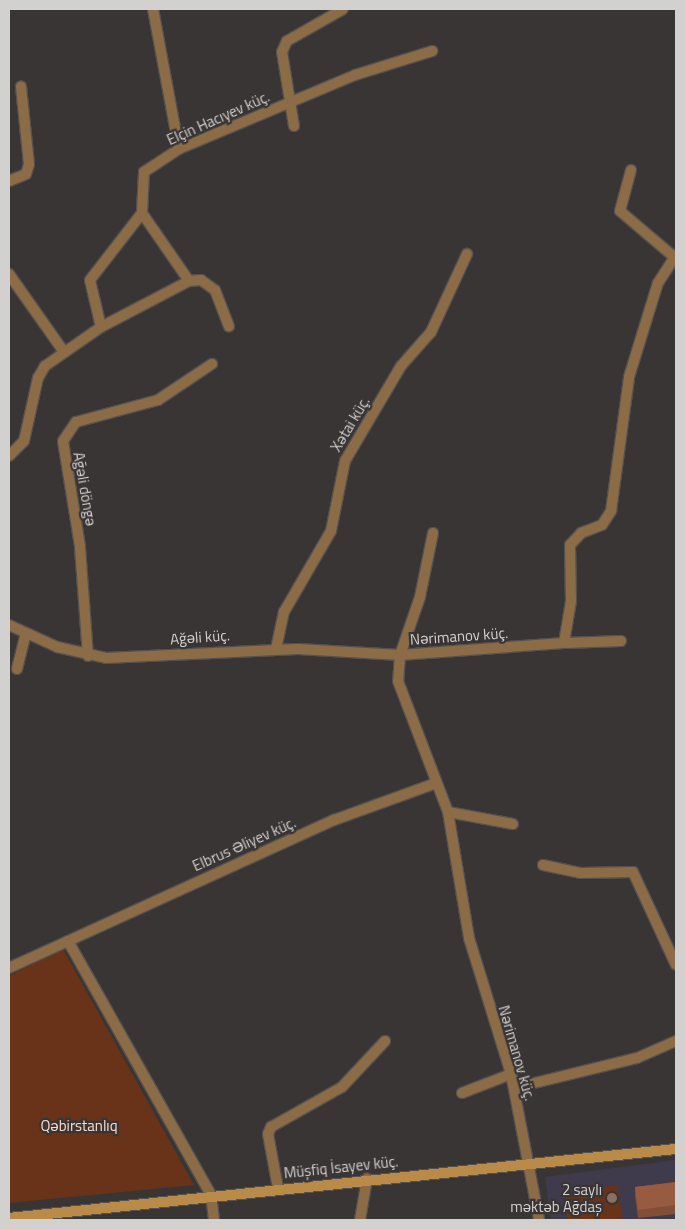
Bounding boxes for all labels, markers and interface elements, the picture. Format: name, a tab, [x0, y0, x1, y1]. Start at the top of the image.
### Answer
street label: Elçin Hacıyev küç.	[164, 87, 272, 149]
street label: Xətai küç.	[327, 393, 373, 455]
street label: Ağəli döngə	[70, 451, 100, 527]
street label: Nərimanov küç.	[409, 624, 509, 648]
street label: Ağəli küç.	[170, 626, 230, 648]
street label: Elbrus Əliyev küç.	[190, 813, 298, 875]
street label: Nərimanov küç.	[495, 1003, 539, 1103]
park label: Qəbirstanlıq	[40, 1117, 118, 1135]
street label: Müşfiq İsayev küç.	[283, 1152, 399, 1182]
place label: 2 saylı məktəb Ağdaş	[510, 1180, 602, 1215]
marker: 2 saylı məktəb Ağdaş	[606, 1192, 618, 1204]

